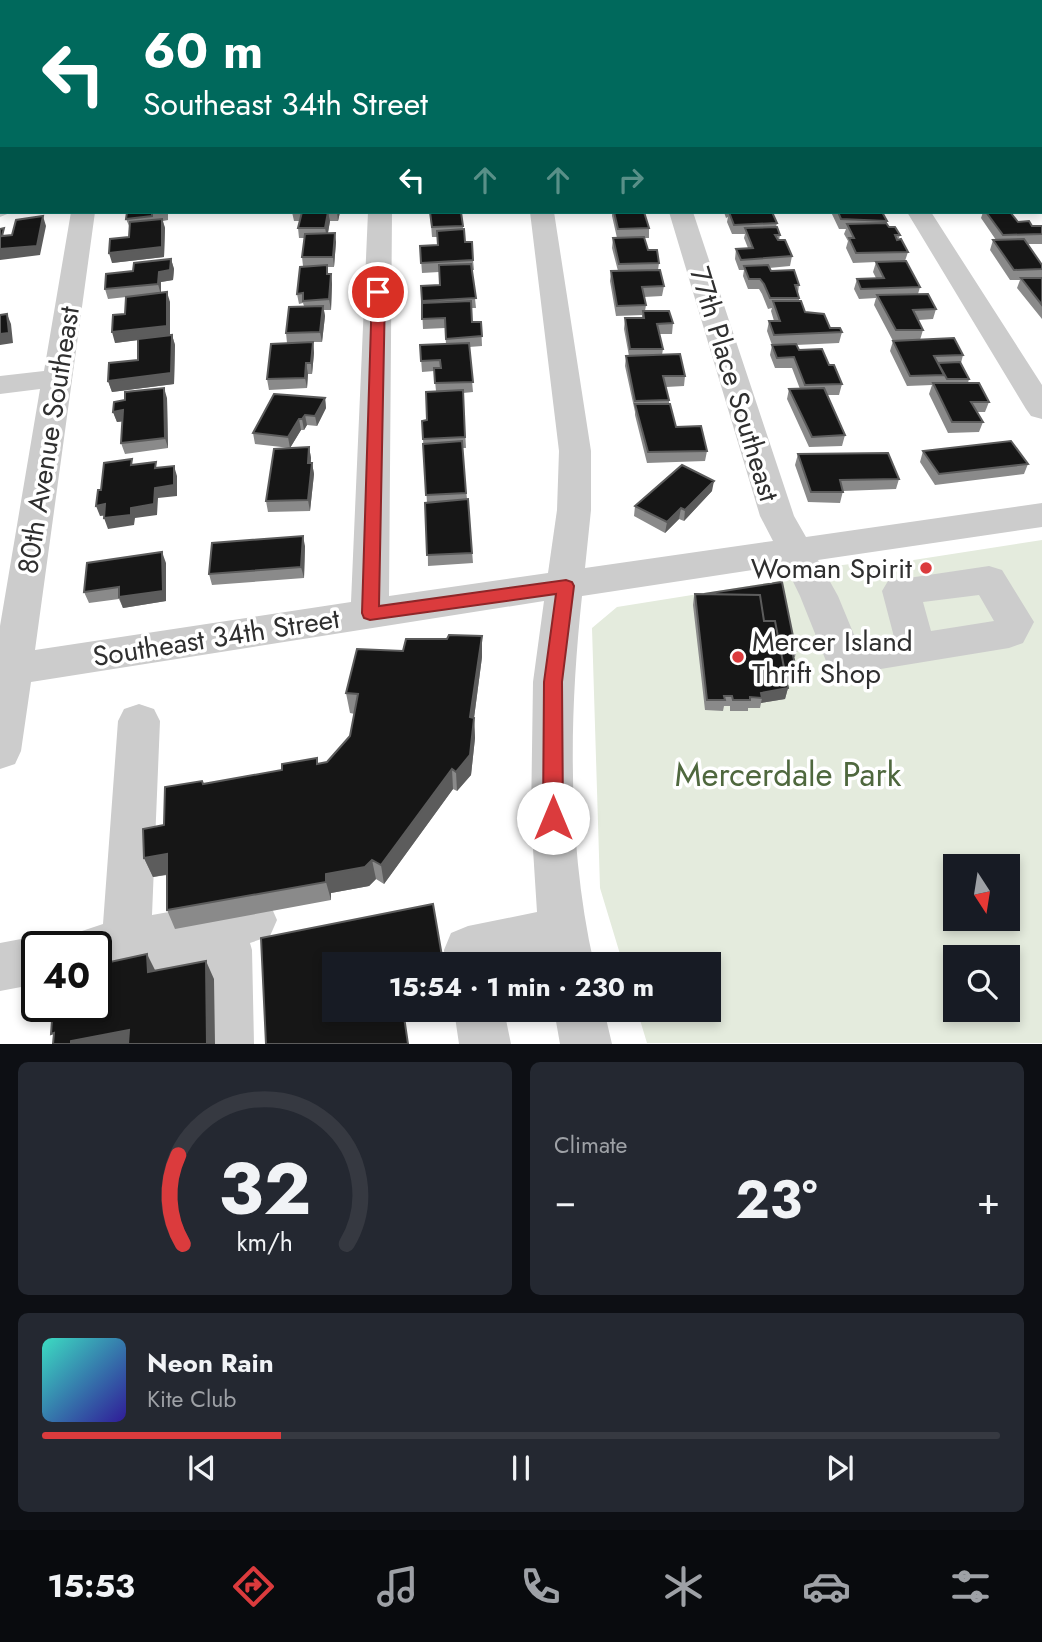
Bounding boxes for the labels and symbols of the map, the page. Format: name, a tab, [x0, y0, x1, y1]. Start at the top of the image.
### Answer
pin	[348, 262, 408, 322]
street label: 77th Place Southeast	[679, 262, 790, 507]
street label: 80th Avenue Southeast	[7, 303, 90, 577]
place label: Woman Spirit	[751, 548, 912, 589]
marker: Woman Spirit	[918, 560, 934, 576]
street label: Southeast 34th Street	[90, 598, 343, 677]
place label: Mercer Island Thrift Shop	[752, 621, 913, 694]
marker: Mercer Island Thrift Shop	[730, 649, 746, 665]
park label: Mercerdale Park	[675, 751, 902, 798]
position arrow	[516, 781, 590, 855]
north arrow	[943, 854, 1020, 931]
speed limit sign: 40	[21, 931, 112, 1022]

